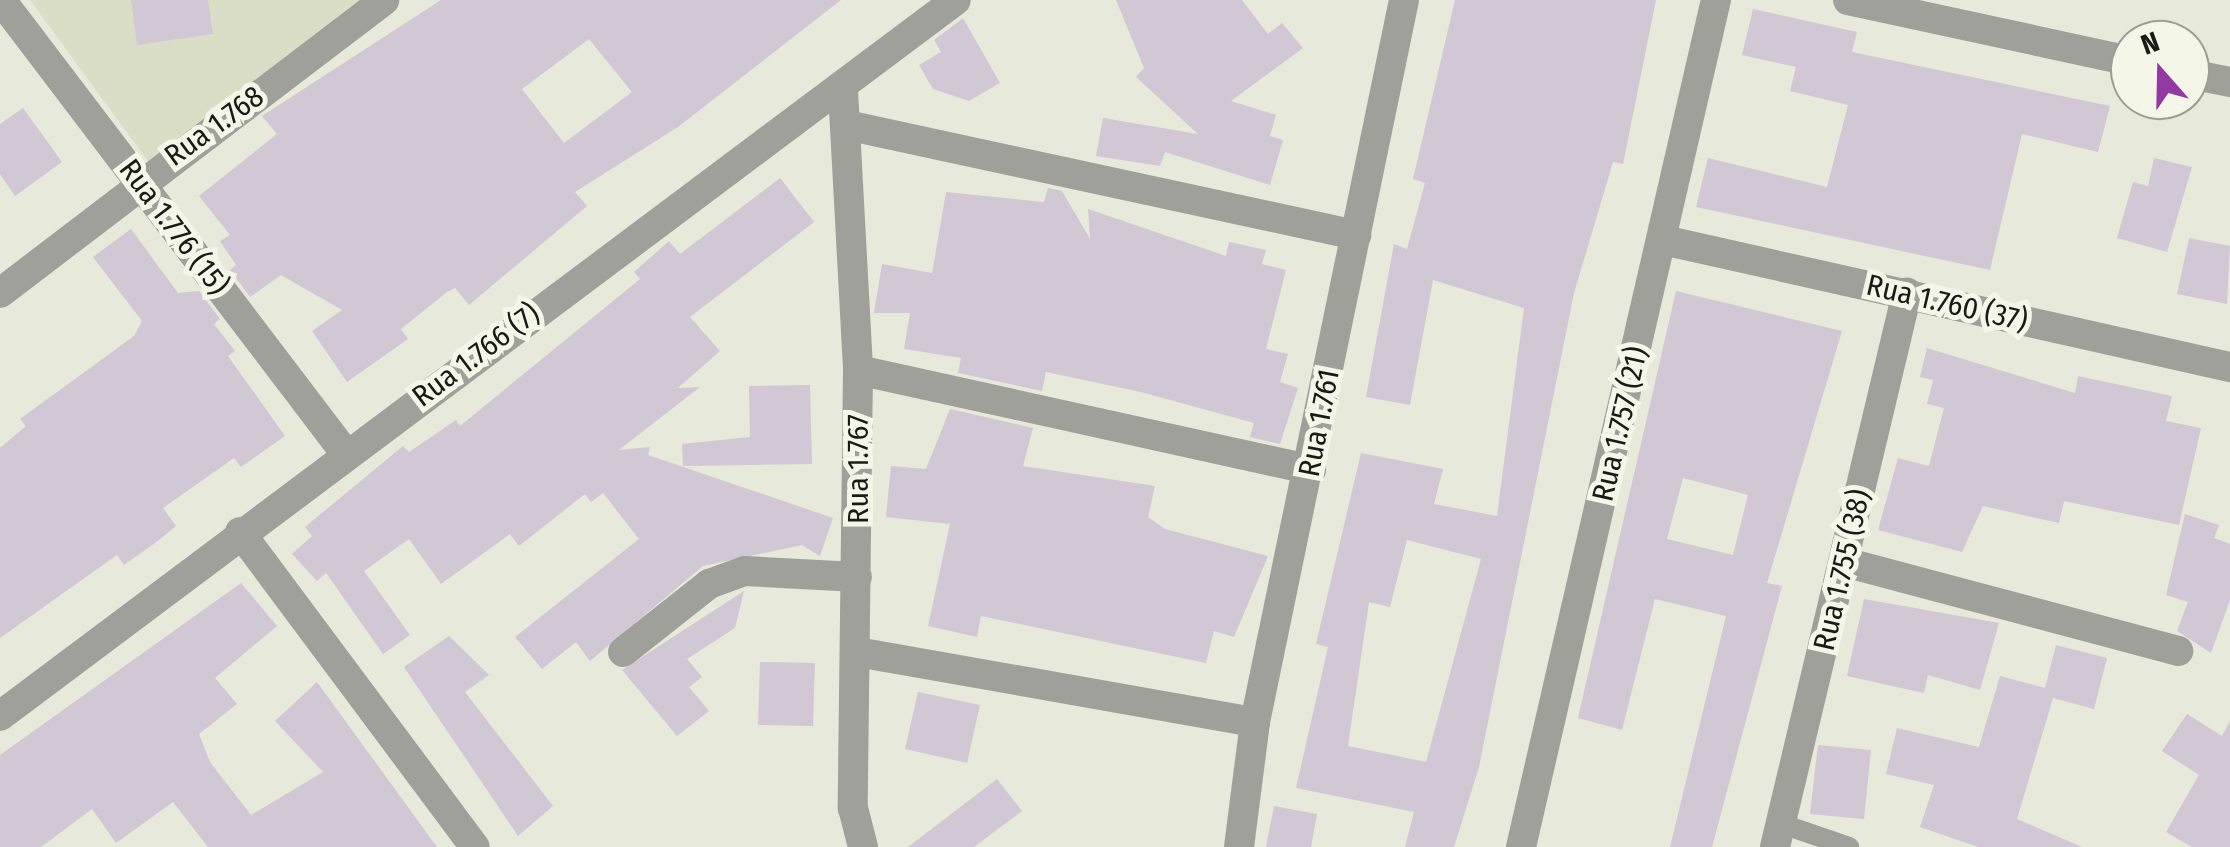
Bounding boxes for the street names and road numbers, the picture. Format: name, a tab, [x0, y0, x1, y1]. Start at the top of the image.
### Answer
street label: Rua 1.768	[158, 78, 270, 174]
street label: Rua 1.776 (15)	[111, 152, 237, 302]
street label: Rua 1.760 (37)	[1863, 267, 2031, 339]
street label: Rua 1.766 (7)	[405, 295, 547, 415]
street label: Rua 1.757 (21)	[1585, 343, 1655, 505]
street label: Rua 1.761	[1291, 366, 1347, 480]
street label: Rua 1.767	[840, 414, 876, 524]
street label: Rua 1.755 (38)	[1806, 486, 1878, 654]

